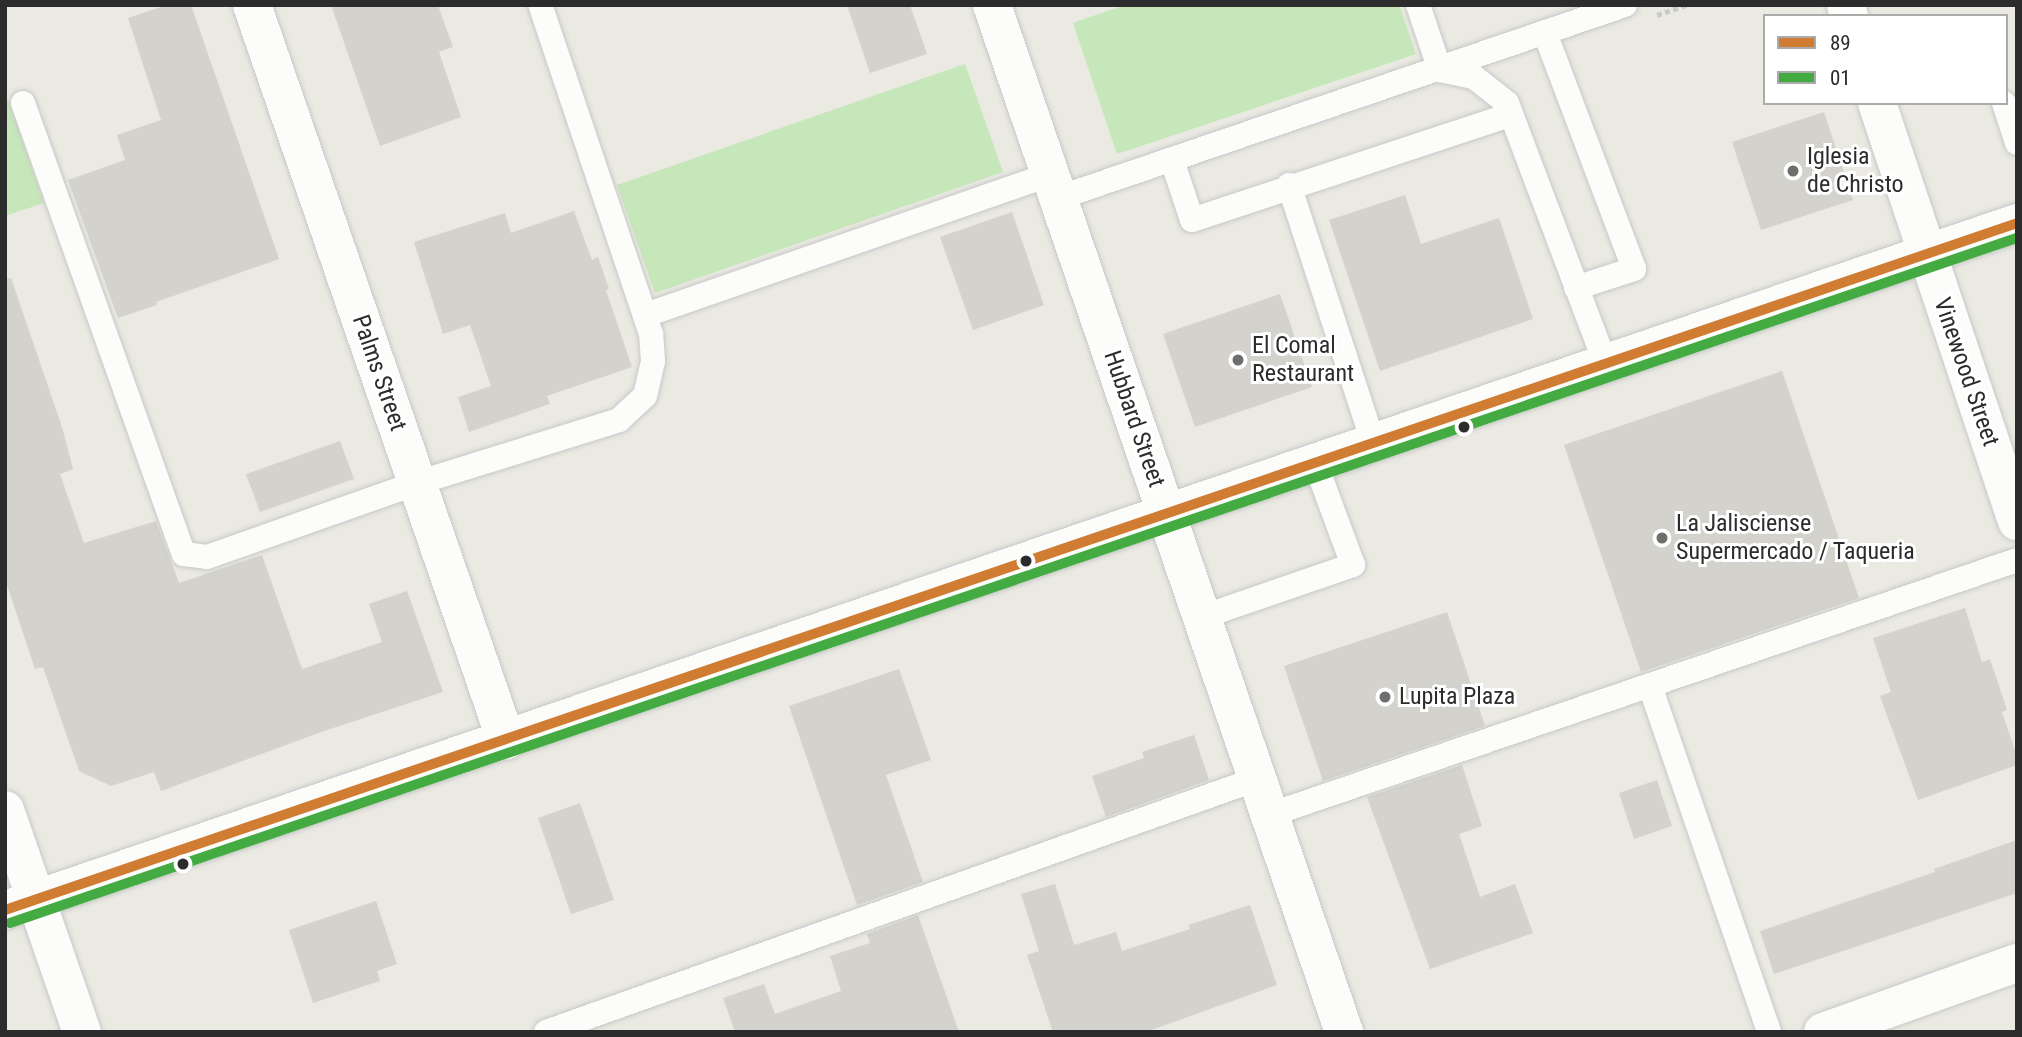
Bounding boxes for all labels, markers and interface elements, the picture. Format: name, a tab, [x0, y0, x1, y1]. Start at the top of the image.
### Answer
legend	[1763, 14, 2008, 105]
text: 89	[1830, 31, 1851, 55]
text: 01	[1830, 66, 1851, 90]
place label: Iglesia de Christo	[1807, 143, 1904, 199]
marker: Iglesia de Christo	[1785, 163, 1801, 179]
street label: Vinewood Street	[1927, 294, 2005, 450]
street label: Palms Street	[346, 311, 412, 435]
place label: El Comal Restaurant	[1252, 332, 1354, 388]
street label: Hubbard Street	[1097, 347, 1171, 491]
marker: El Comal Restaurant	[1230, 352, 1246, 368]
unlabelled marker	[1457, 420, 1471, 434]
place label: La Jalisciense Supermercado / Taqueria	[1676, 510, 1915, 566]
marker: La Jalisciense Supermercado / Taqueria	[1654, 530, 1670, 546]
unlabelled marker	[1019, 554, 1033, 568]
place label: Lupita Plaza	[1399, 683, 1515, 711]
marker: Lupita Plaza	[1377, 689, 1393, 705]
unlabelled marker	[176, 857, 190, 871]

